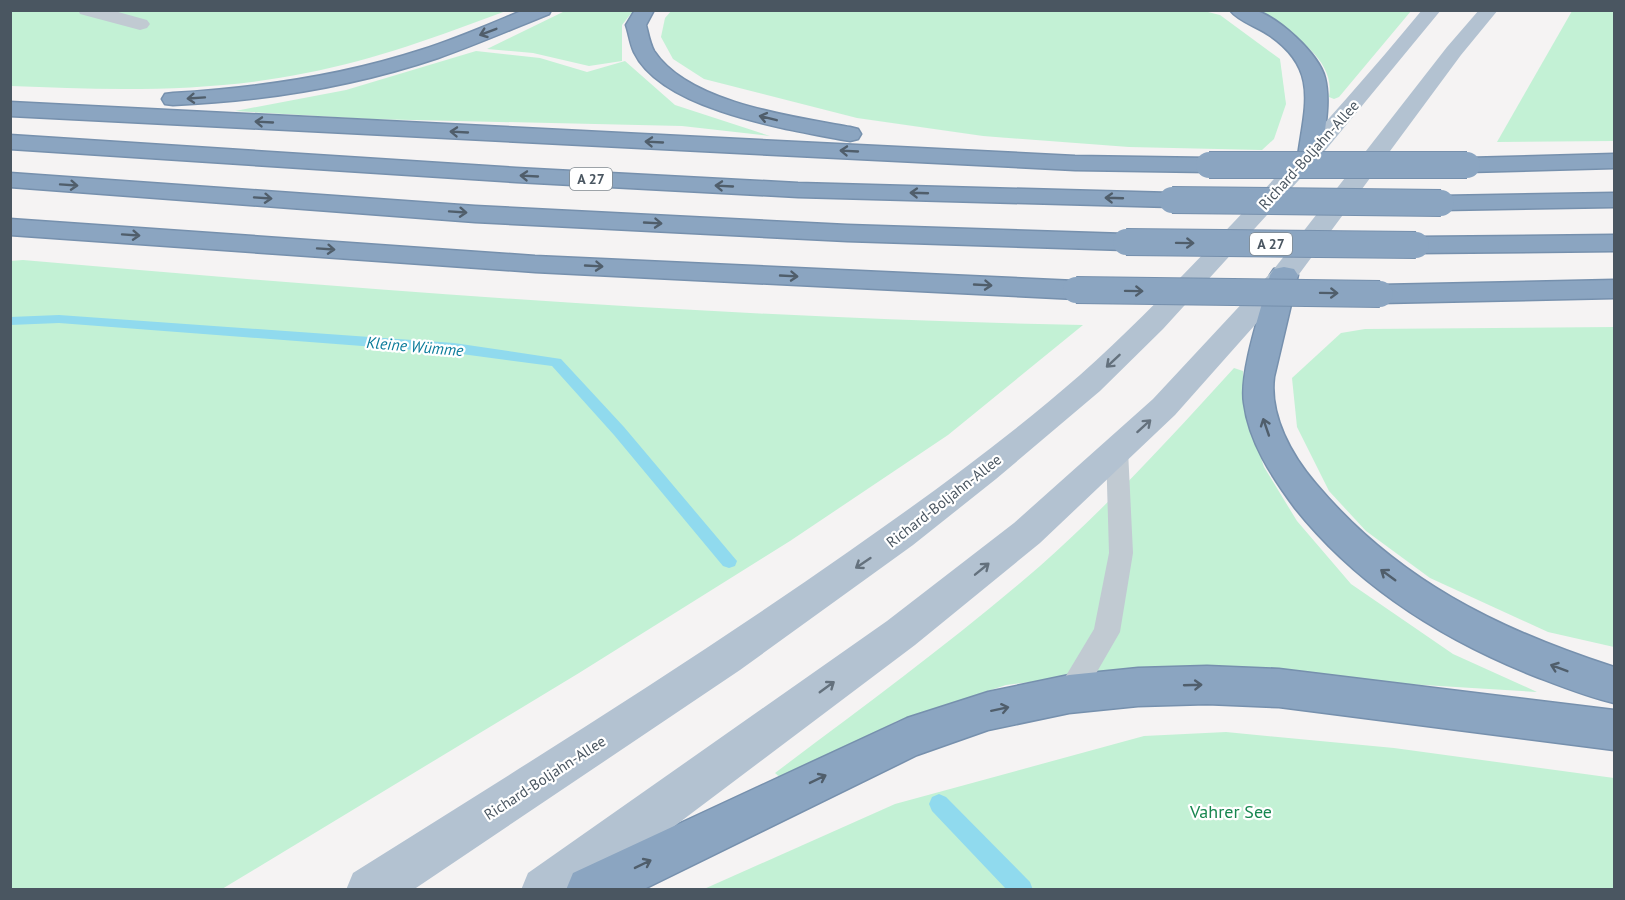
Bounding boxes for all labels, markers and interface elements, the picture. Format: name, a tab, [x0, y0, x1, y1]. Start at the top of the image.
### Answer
one-way arrow	[479, 27, 497, 38]
one-way arrow	[187, 93, 207, 104]
street label: Richard-Boljahn-Allee	[1254, 96, 1363, 213]
one-way arrow	[759, 111, 778, 123]
one-way arrow	[255, 117, 275, 128]
one-way arrow	[450, 126, 470, 137]
one-way arrow	[644, 136, 664, 147]
one-way arrow	[839, 146, 859, 157]
road number: A 27	[570, 168, 612, 190]
one-way arrow	[520, 171, 540, 182]
one-way arrow	[58, 179, 78, 190]
one-way arrow	[714, 181, 734, 192]
one-way arrow	[909, 188, 929, 199]
one-way arrow	[253, 193, 273, 204]
one-way arrow	[1104, 193, 1124, 204]
one-way arrow	[447, 207, 467, 218]
one-way arrow	[642, 217, 662, 228]
one-way arrow	[121, 230, 141, 241]
road number: A 27	[1250, 233, 1292, 255]
one-way arrow	[1174, 237, 1194, 249]
one-way arrow	[315, 244, 335, 255]
one-way arrow	[583, 261, 603, 272]
one-way arrow	[778, 270, 798, 281]
one-way arrow	[973, 280, 993, 291]
one-way arrow	[1124, 285, 1144, 296]
one-way arrow	[1319, 287, 1339, 299]
water label: Kleine Wümme	[366, 332, 465, 360]
one-way arrow	[1105, 354, 1120, 368]
one-way arrow	[1259, 418, 1270, 437]
one-way arrow	[1136, 419, 1151, 433]
street label: Richard-Boljahn-Allee	[882, 450, 1005, 551]
one-way arrow	[856, 557, 872, 569]
one-way arrow	[974, 562, 990, 575]
one-way arrow	[1380, 569, 1396, 582]
one-way arrow	[1550, 661, 1569, 672]
one-way arrow	[1183, 680, 1203, 691]
one-way arrow	[819, 681, 835, 694]
one-way arrow	[990, 703, 1009, 714]
street label: Richard-Boljahn-Allee	[480, 731, 609, 824]
one-way arrow	[809, 772, 827, 784]
park label: Vahrer See	[1189, 800, 1272, 823]
one-way arrow	[634, 857, 652, 869]

